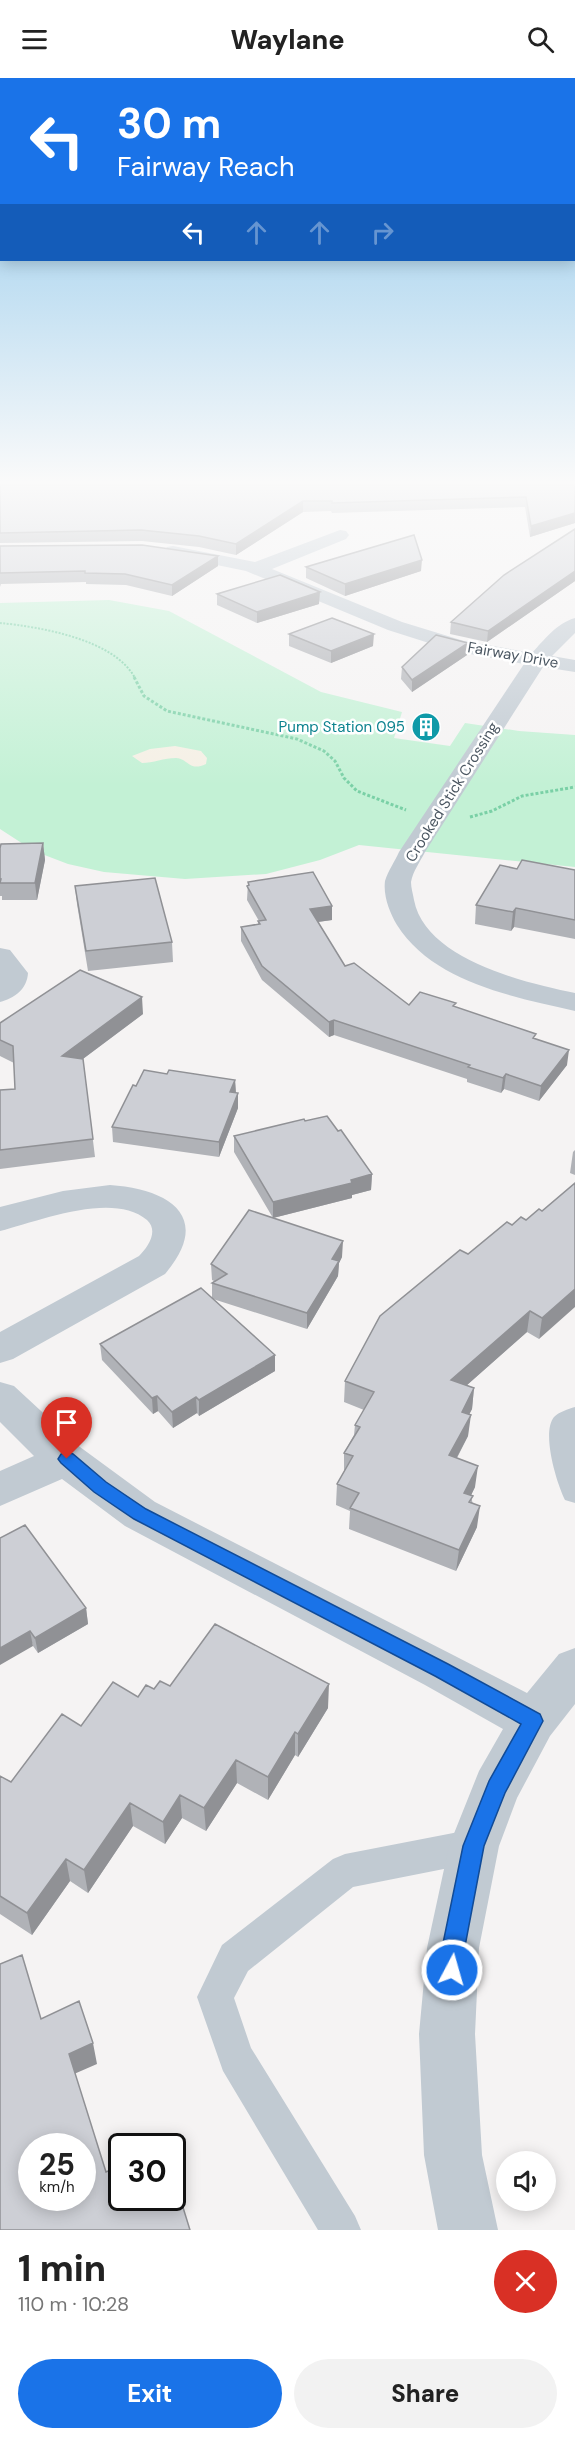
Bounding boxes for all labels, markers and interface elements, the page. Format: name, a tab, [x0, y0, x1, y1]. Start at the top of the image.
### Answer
text: Waylane	[230, 22, 345, 57]
icon: menu	[18, 23, 51, 56]
icon: search	[524, 23, 557, 56]
text: 30 m	[117, 96, 221, 151]
icon: left	[18, 102, 96, 180]
text: Fairway Reach	[117, 149, 295, 184]
icon: left	[177, 216, 210, 249]
icon: ahead	[240, 216, 273, 249]
icon: ahead	[303, 216, 336, 249]
icon: right	[366, 216, 399, 249]
street label: Fairway Drive	[466, 637, 560, 673]
building icon: Pump Station 095	[410, 711, 442, 743]
place label: Pump Station 095	[279, 717, 405, 737]
street label: Crooked Stick Crossing	[401, 718, 503, 866]
pin	[41, 1397, 92, 1459]
icon: arrive	[50, 1406, 83, 1439]
position arrow	[420, 1938, 484, 2002]
speed limit sign: 30	[108, 2133, 186, 2211]
text: 25	[39, 2145, 75, 2184]
map controls	[496, 2151, 556, 2211]
button: sound	[496, 2151, 556, 2211]
text: km/h	[39, 2177, 75, 2197]
text: 1 min	[18, 2245, 106, 2292]
button: close	[494, 2250, 557, 2313]
text: 110 m · 10:28	[18, 2291, 129, 2317]
button: Exit	[18, 2359, 282, 2428]
button: Share	[294, 2359, 557, 2428]

